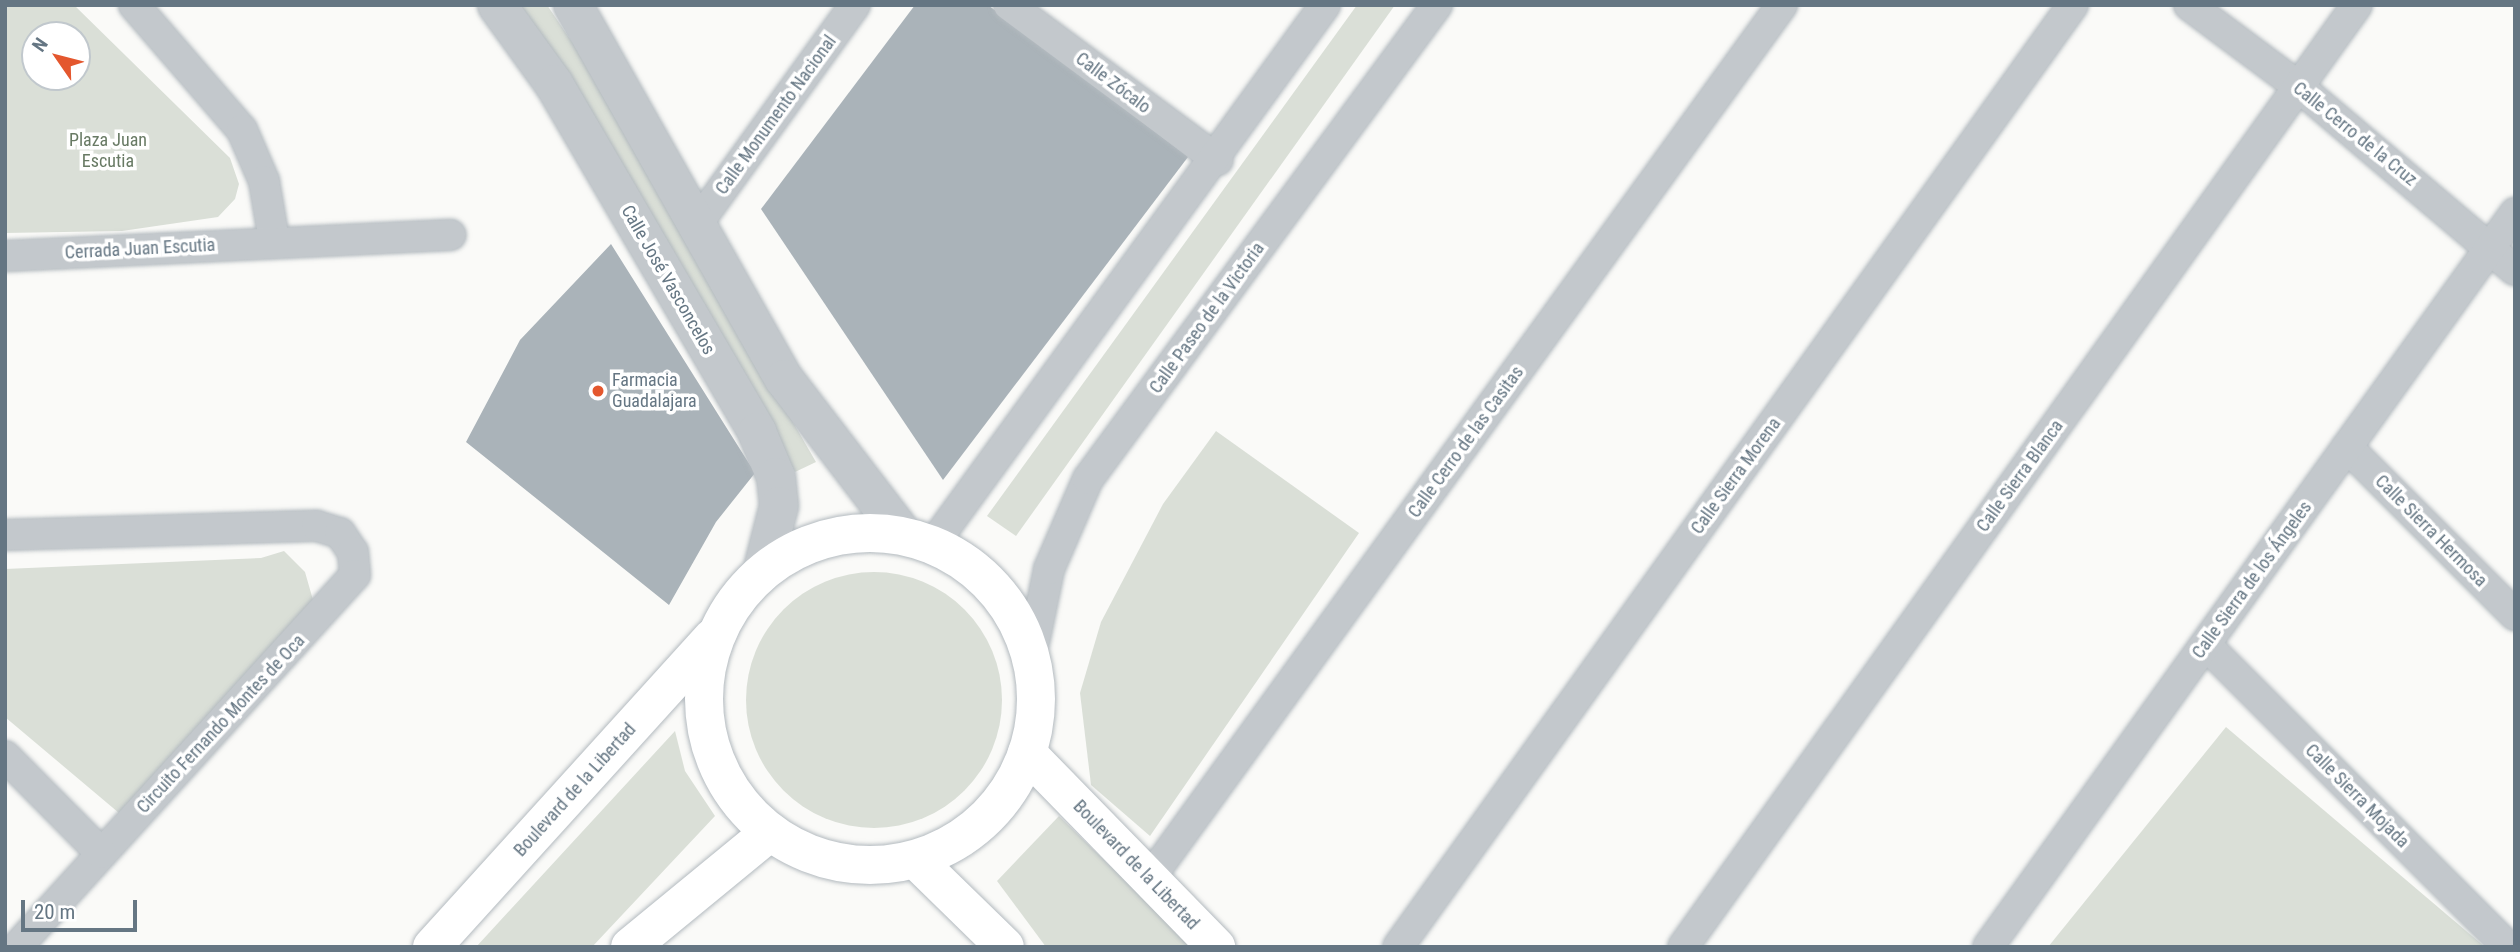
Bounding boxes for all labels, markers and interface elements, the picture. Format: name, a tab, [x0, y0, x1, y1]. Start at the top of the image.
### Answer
north arrow	[21, 21, 91, 91]
street label: Calle Monumento Nacional	[711, 31, 841, 199]
text: N	[27, 33, 53, 56]
street label: Calle Zócalo	[1071, 48, 1155, 118]
street label: Calle Cerro de la Cruz	[2289, 77, 2421, 191]
park label: Plaza Juan Escutia	[69, 130, 147, 172]
street label: Calle José Vasconcelos	[616, 201, 720, 359]
street label: Cerrada Juan Escutia	[64, 234, 216, 264]
street label: Calle Paseo de la Victoria	[1145, 238, 1269, 398]
street label: Calle Cerro de las Casitas	[1404, 362, 1528, 522]
place label: Farmacia Guadalajara	[612, 370, 697, 412]
marker: Farmacia Guadalajara	[590, 383, 606, 399]
street label: Calle Sierra Morena	[1687, 414, 1785, 538]
street label: Calle Sierra Blanca	[1972, 416, 2068, 536]
street label: Calle Sierra Hermosa	[2371, 471, 2491, 591]
street label: Calle Sierra de los Ángeles	[2188, 497, 2316, 663]
street label: Circuito Fernando Montes de Oca	[132, 630, 310, 818]
street label: Boulevard de la Libertad	[510, 719, 640, 861]
street label: Calle Sierra Mojada	[2301, 740, 2413, 852]
street label: Boulevard de la Libertad	[1069, 796, 1203, 934]
scale bar	[24, 886, 140, 930]
text: 20 m	[34, 900, 75, 924]

